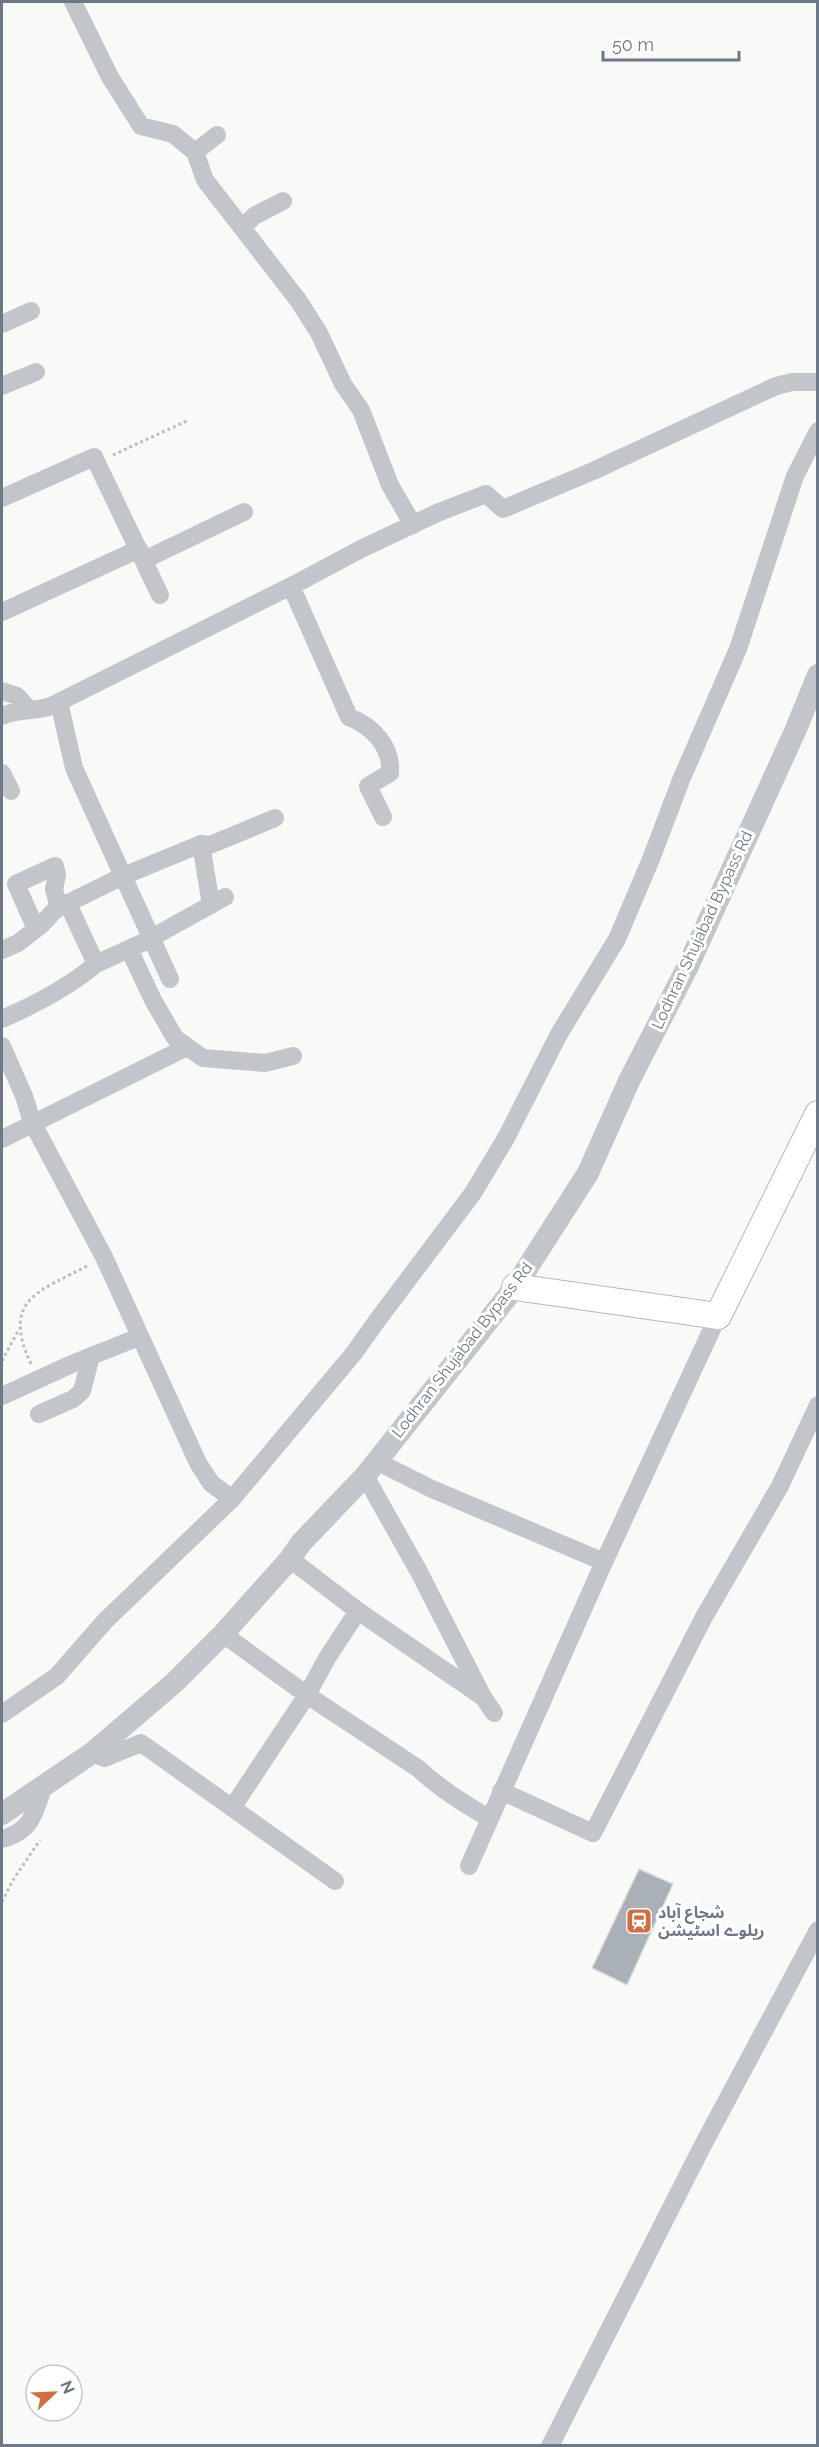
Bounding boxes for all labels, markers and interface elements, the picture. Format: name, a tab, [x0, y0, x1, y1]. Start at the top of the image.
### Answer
scale bar	[603, 24, 740, 62]
text: 50 m	[612, 34, 654, 55]
street label: Lodhran Shujabad Bypass Rd	[648, 828, 756, 1032]
street label: Lodhran Shujabad Bypass Rd	[388, 1259, 536, 1441]
place label: شجاع آباد ریلوے اسٹیشن	[658, 1902, 764, 1940]
station icon: شجاع آباد ریلوے اسٹیشن	[624, 1906, 654, 1936]
north arrow	[24, 2363, 84, 2423]
text: N	[56, 2378, 78, 2397]

